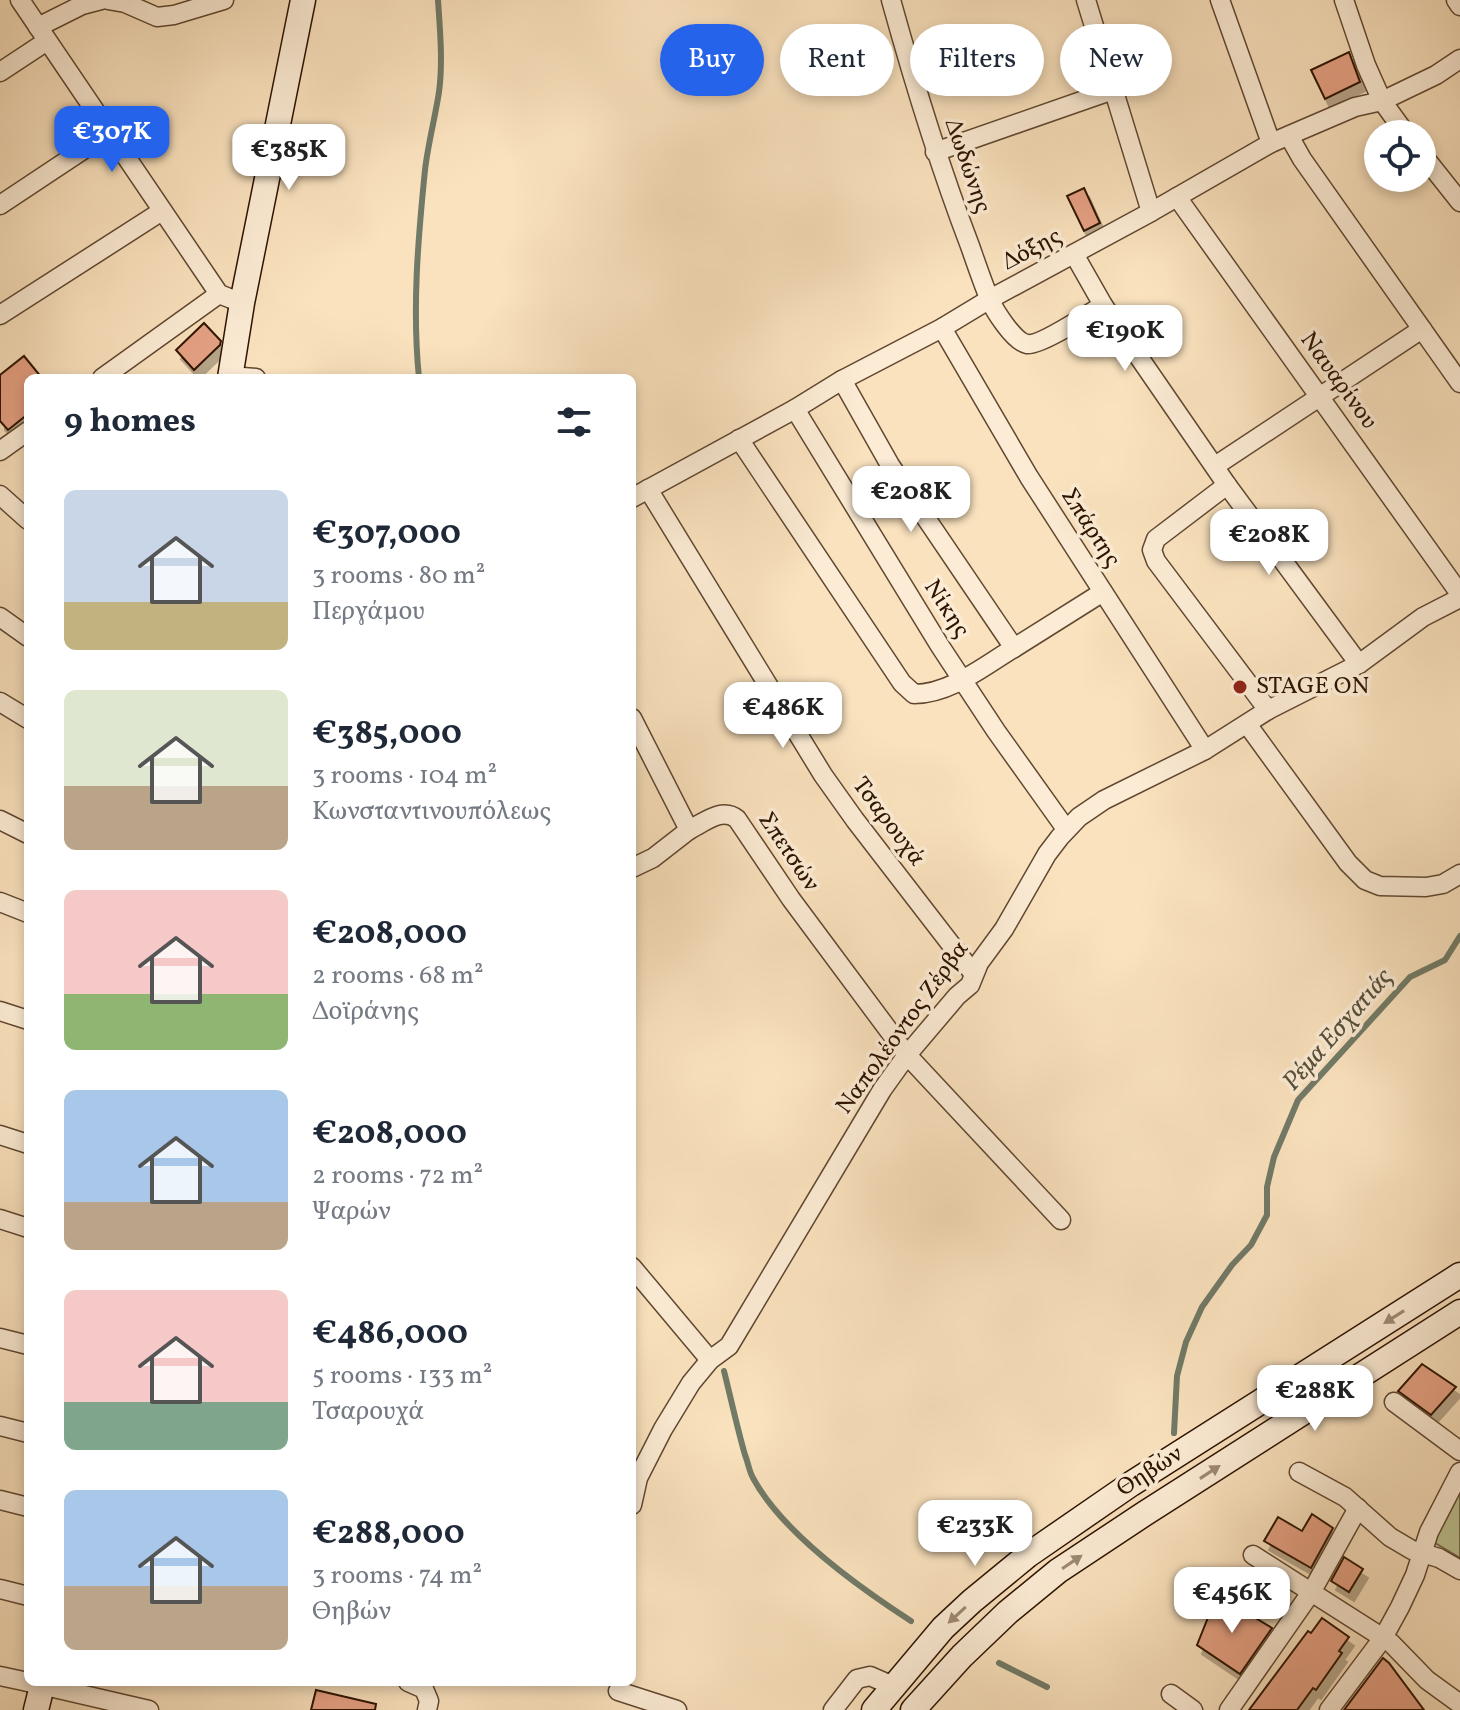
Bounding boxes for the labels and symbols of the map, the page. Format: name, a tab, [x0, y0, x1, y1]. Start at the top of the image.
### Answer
pin: €307K	[56, 106, 168, 174]
street label: Δωδώνης	[935, 114, 999, 218]
pin: €385K	[233, 124, 345, 192]
street label: Δόξης	[996, 220, 1068, 280]
pin: €190K	[1069, 305, 1181, 373]
street label: Ναυαρίνου	[1291, 325, 1385, 437]
pin: €208K	[855, 466, 967, 534]
street label: Σπάρτης	[1052, 482, 1128, 574]
pin: €208K	[1213, 509, 1325, 577]
street label: Νίκης	[914, 573, 978, 645]
place label: STAGE ON	[1256, 670, 1369, 704]
marker: STAGE ON	[1231, 678, 1249, 696]
pin: €486K	[727, 682, 839, 750]
street label: Τσαρουχά	[843, 770, 933, 874]
street label: Σπετσών	[749, 806, 827, 899]
street label: Ναπολέοντος Ζέρβα	[828, 934, 978, 1122]
water label: Ρέμα Εσχατιάς	[1275, 960, 1402, 1099]
one-way arrow	[1383, 1309, 1405, 1323]
pin: €288K	[1259, 1365, 1371, 1433]
street label: Θηβών	[1110, 1438, 1190, 1506]
one-way arrow	[1199, 1465, 1221, 1479]
pin: €233K	[919, 1500, 1031, 1568]
one-way arrow	[1062, 1555, 1083, 1570]
pin: €456K	[1176, 1567, 1288, 1635]
one-way arrow	[948, 1606, 967, 1624]

